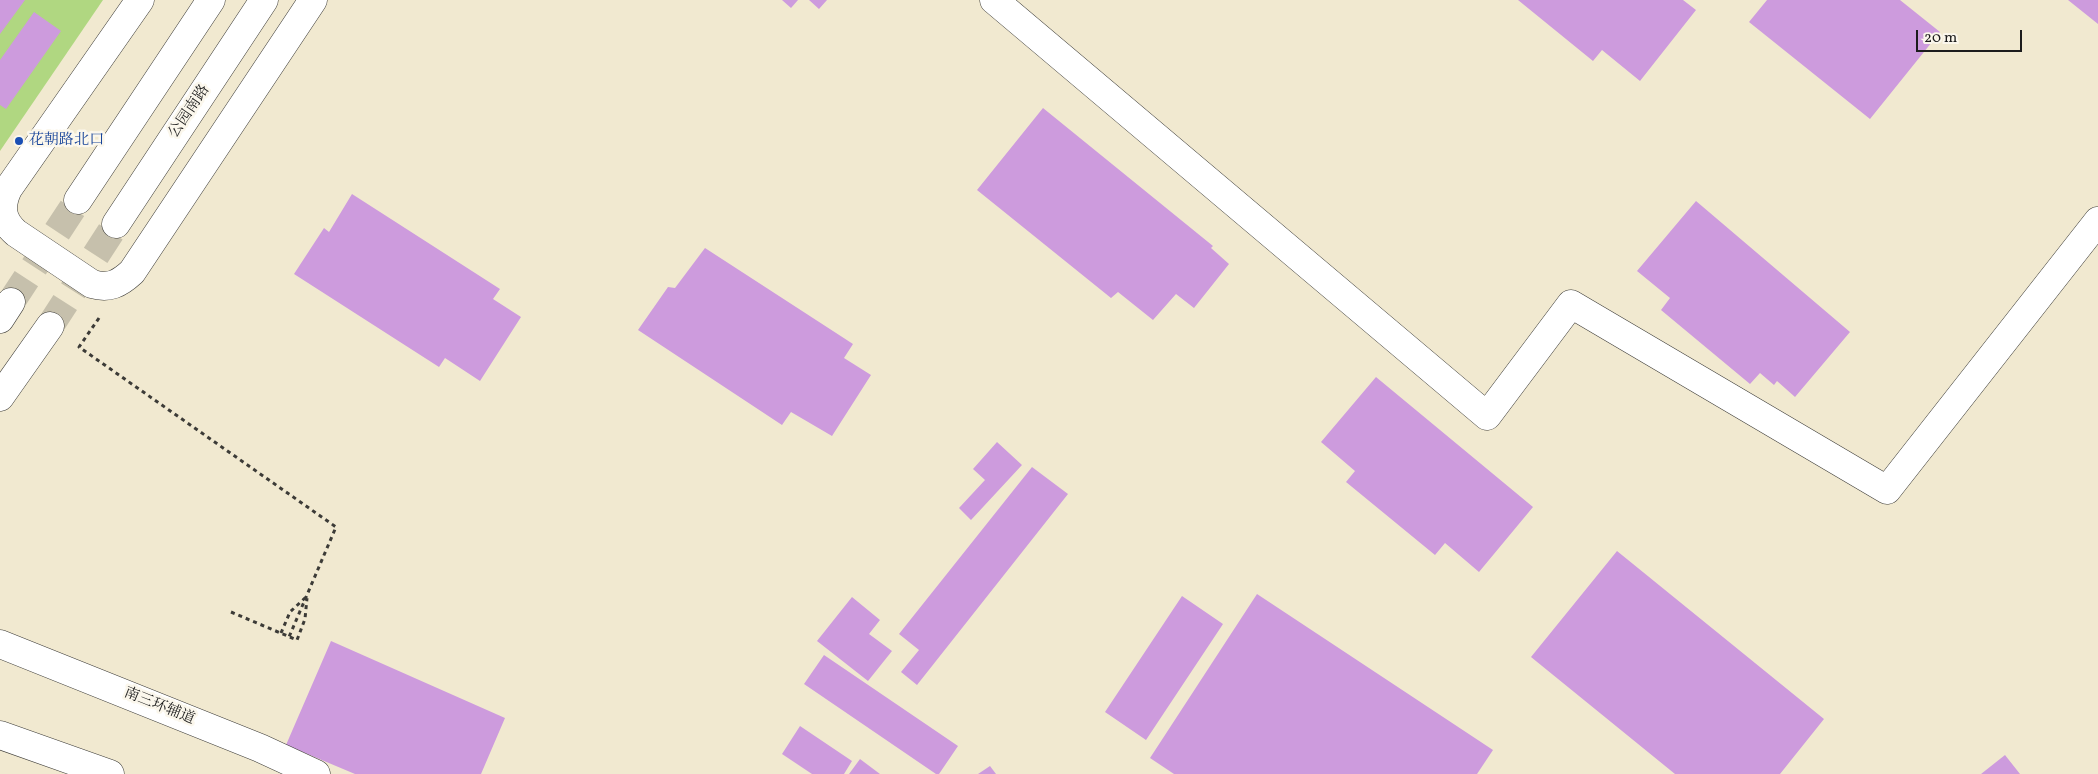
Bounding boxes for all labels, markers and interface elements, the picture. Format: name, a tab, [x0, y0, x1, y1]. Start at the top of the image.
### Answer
scale bar	[1918, 20, 2024, 52]
text: 20 m	[1924, 28, 1957, 49]
street label: 公园南路	[166, 82, 214, 142]
place label: 花朝路北口	[29, 132, 104, 150]
marker: 花朝路北口	[13, 135, 25, 147]
street label: 南三环辅道	[121, 685, 197, 729]

